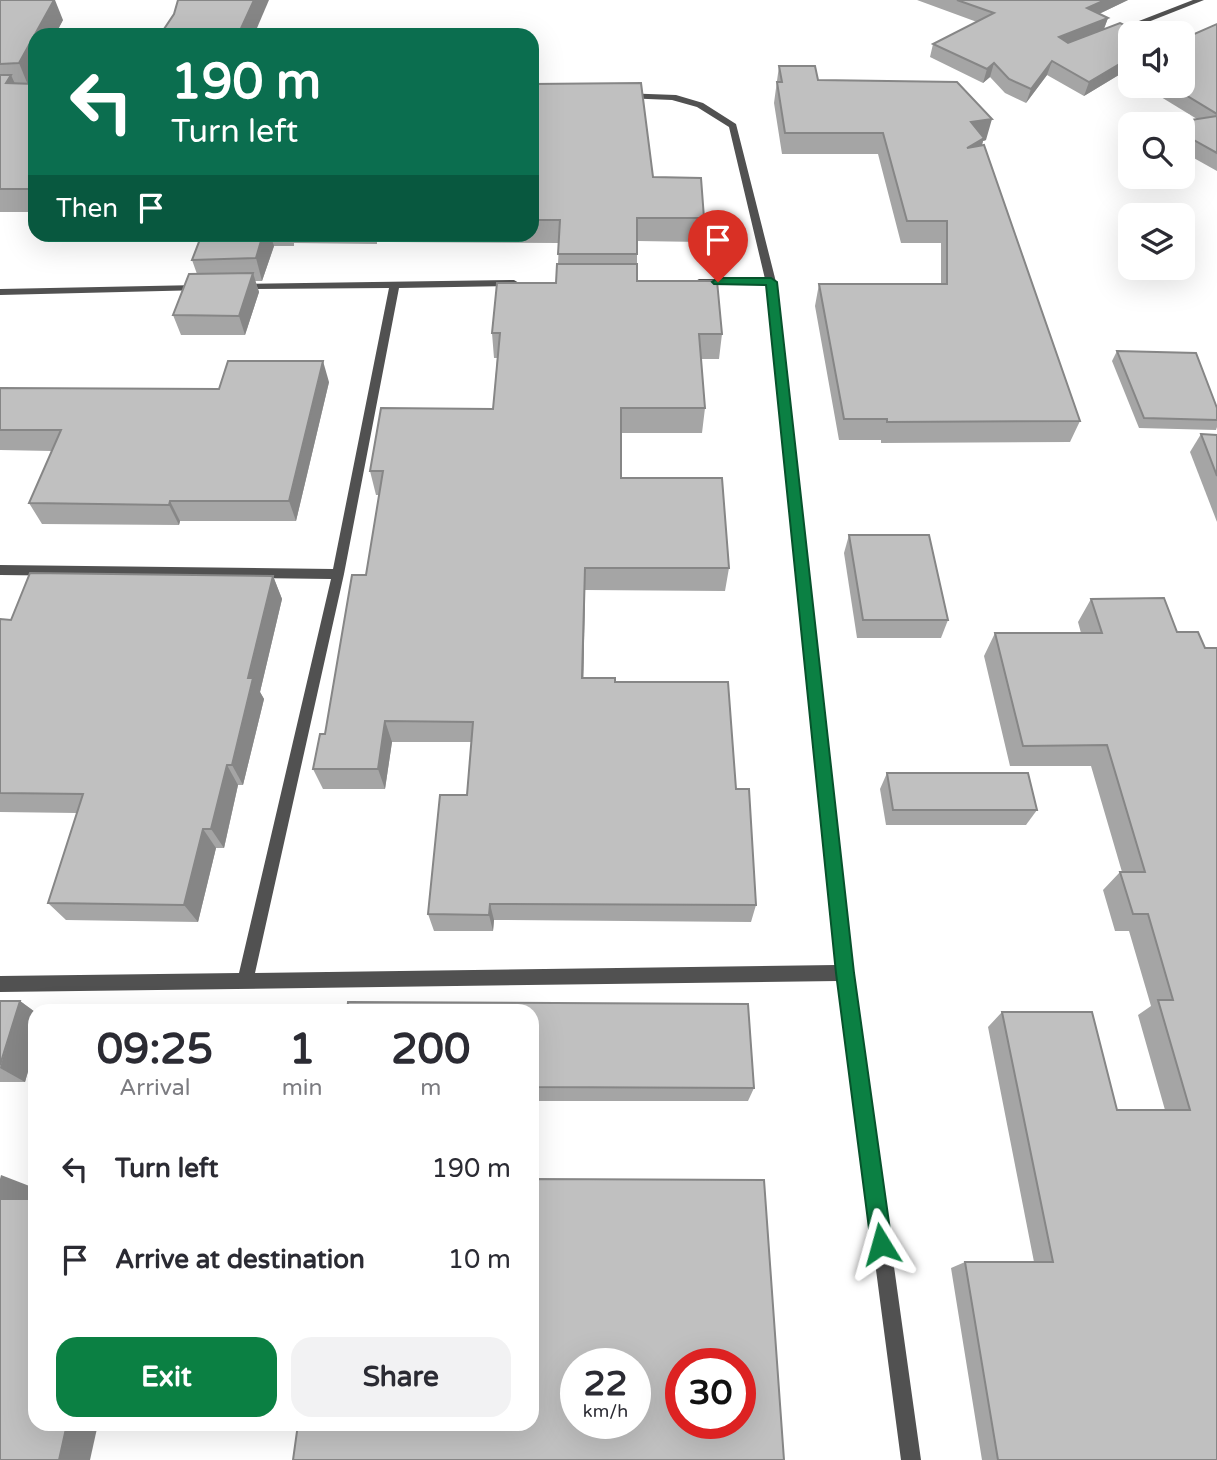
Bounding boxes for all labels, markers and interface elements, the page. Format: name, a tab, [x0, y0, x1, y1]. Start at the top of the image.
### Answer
map controls	[1118, 21, 1195, 280]
button: sound	[1118, 21, 1195, 98]
text: 190 m	[171, 53, 321, 112]
icon: left	[56, 56, 147, 147]
button: search	[1118, 112, 1195, 189]
text: Turn left	[171, 113, 298, 151]
icon: arrive	[132, 189, 170, 227]
text: Then	[56, 193, 118, 224]
button: layers	[1118, 203, 1195, 280]
pin	[688, 210, 748, 282]
icon: arrive	[699, 221, 737, 259]
text: 09:25	[97, 1024, 213, 1075]
text: 1	[289, 1024, 315, 1075]
text: 200	[391, 1024, 470, 1075]
text: Arrival	[119, 1074, 190, 1102]
text: min	[282, 1074, 323, 1102]
text: m	[420, 1074, 441, 1102]
icon: left	[56, 1150, 94, 1188]
text: Turn left	[115, 1153, 218, 1184]
text: 190 m	[431, 1153, 511, 1184]
position arrow	[844, 1207, 918, 1281]
icon: arrive	[56, 1241, 94, 1279]
text: Arrive at destination	[115, 1244, 365, 1275]
text: 10 m	[448, 1244, 511, 1275]
button: Exit	[56, 1337, 277, 1417]
button: Share	[291, 1337, 511, 1417]
speed limit sign: 30	[665, 1348, 756, 1439]
text: 22	[584, 1363, 627, 1405]
text: km/h	[583, 1400, 628, 1422]

